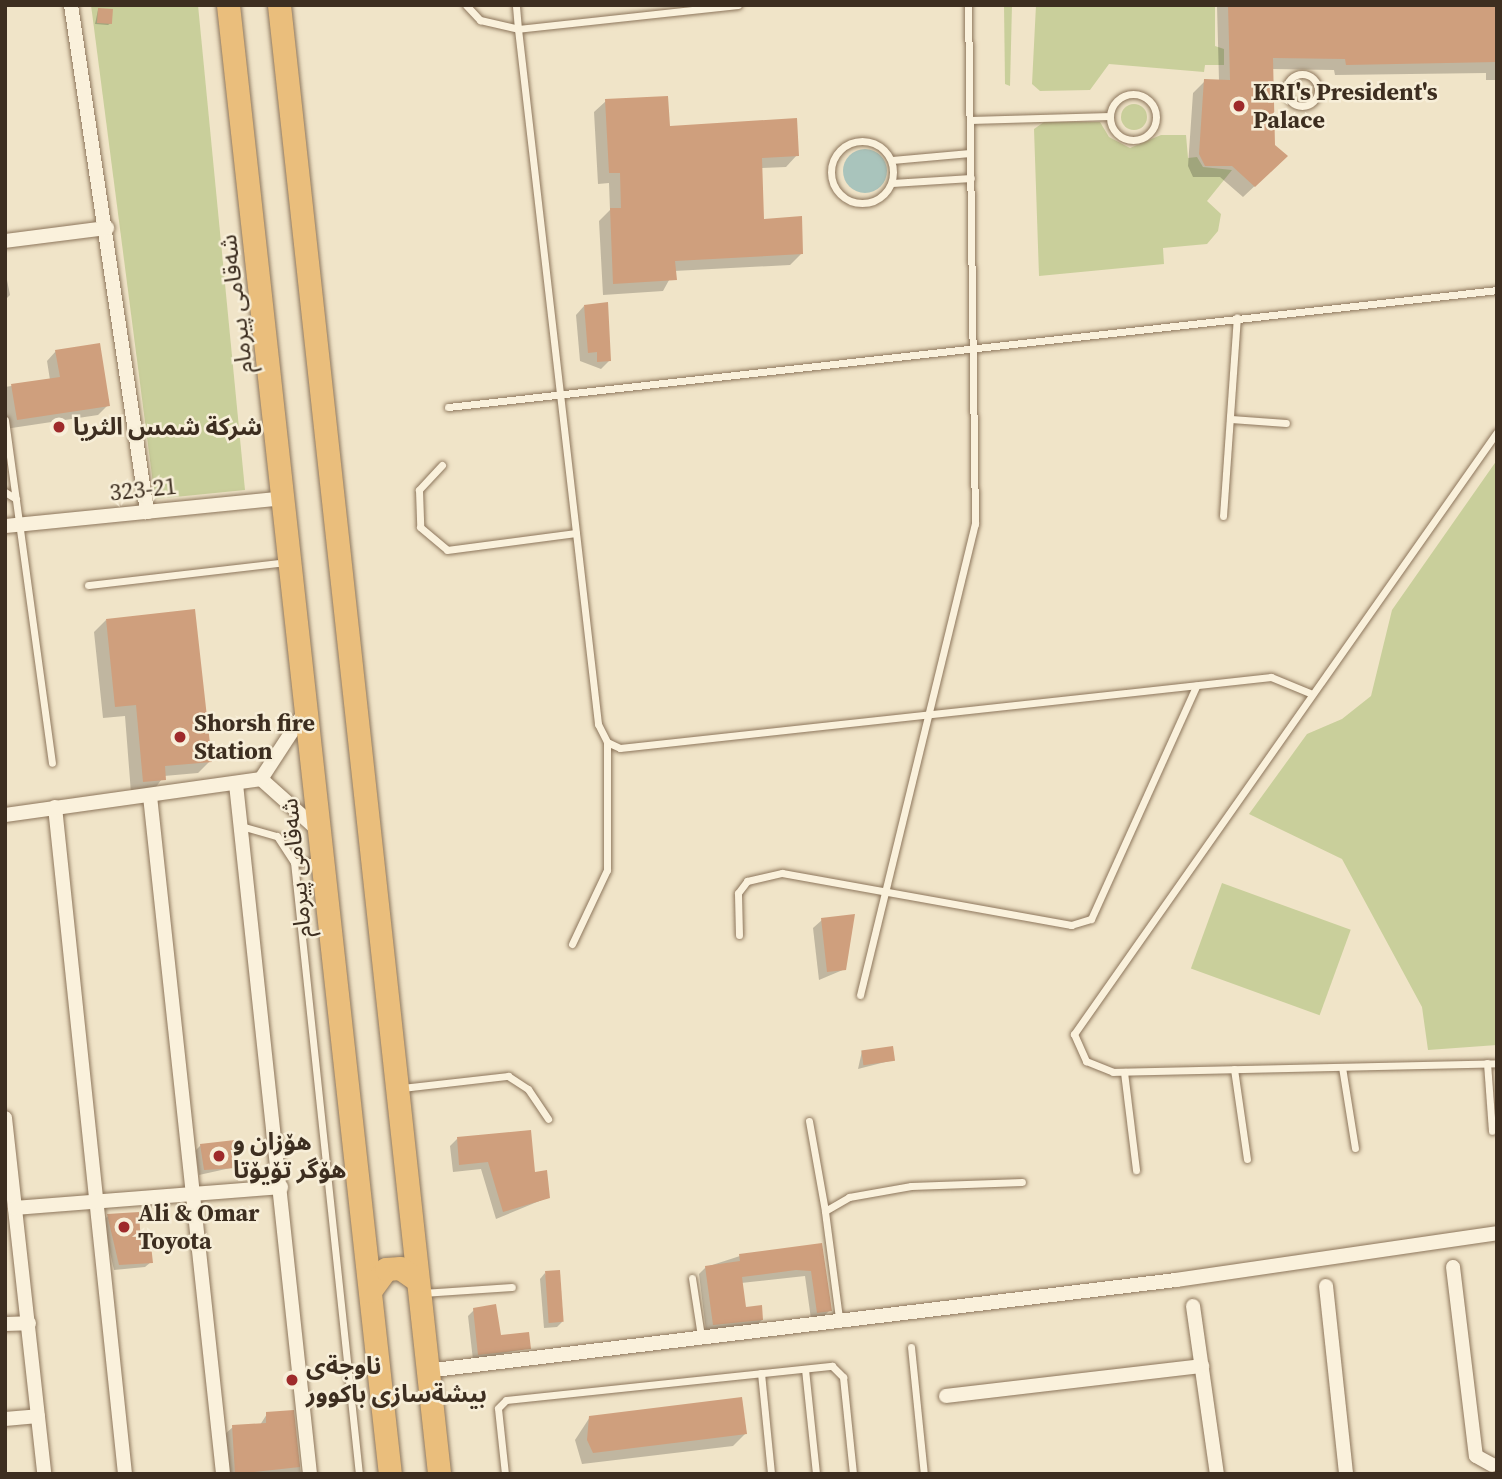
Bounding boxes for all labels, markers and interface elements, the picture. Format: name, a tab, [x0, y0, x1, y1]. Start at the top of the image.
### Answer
place label: KRI's President's Palace	[1253, 78, 1438, 134]
marker: KRI's President's Palace	[1231, 98, 1247, 114]
street label: شەقامی پیرمام	[213, 233, 259, 375]
place label: شركة شمس الثريا	[73, 413, 262, 441]
marker: شركة شمس الثريا	[51, 419, 67, 435]
street label: 323-21	[108, 471, 178, 507]
place label: Shorsh fire Station	[194, 709, 315, 765]
marker: Shorsh fire Station	[172, 729, 188, 745]
street label: شەقامی پیرمام	[274, 797, 318, 939]
place label: هۆزان و هۆگر تۆیۆتا	[233, 1128, 346, 1184]
marker: هۆزان و هۆگر تۆیۆتا	[211, 1148, 227, 1164]
place label: Ali & Omar Toyota	[138, 1199, 259, 1255]
marker: Ali & Omar Toyota	[116, 1219, 132, 1235]
place label: ناوجةى بيشةسازى باكوور	[306, 1352, 487, 1408]
marker: ناوجةى بيشةسازى باكوور	[284, 1372, 300, 1388]

